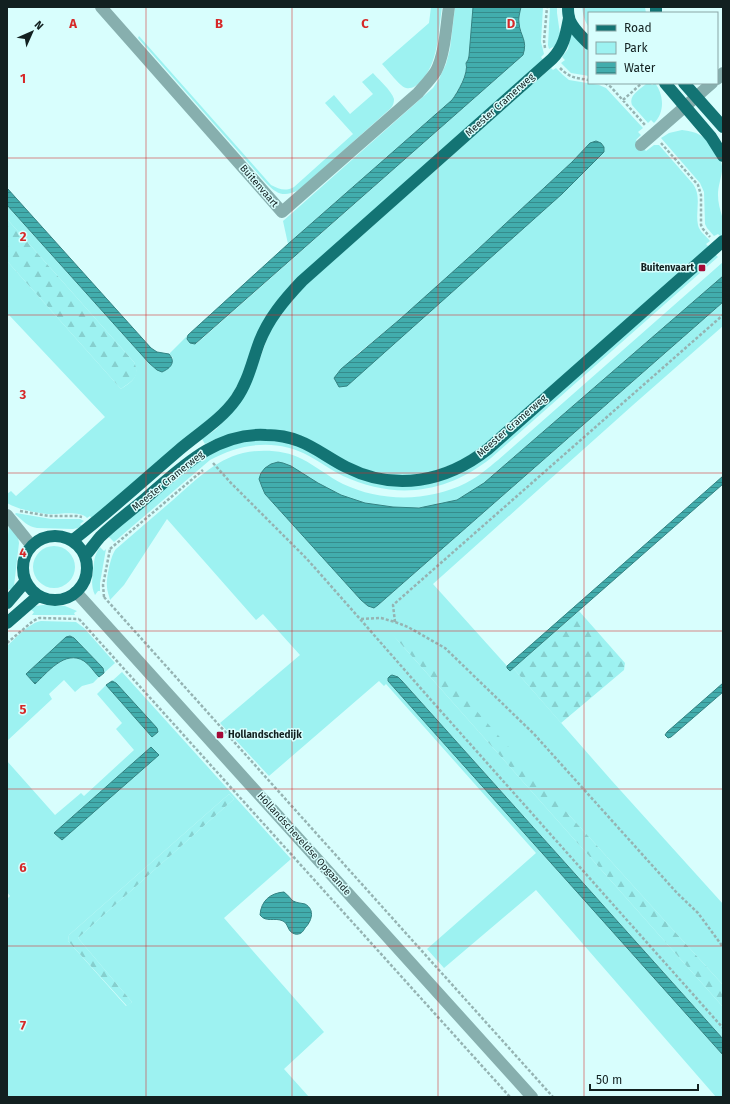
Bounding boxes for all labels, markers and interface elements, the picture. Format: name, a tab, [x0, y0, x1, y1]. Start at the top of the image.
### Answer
north arrow	[12, 12, 52, 52]
legend	[588, 12, 718, 84]
text: A	[68, 16, 77, 31]
text: B	[215, 16, 223, 31]
text: C	[361, 16, 369, 31]
text: D	[507, 16, 516, 31]
text: N	[32, 18, 46, 32]
text: Road	[624, 21, 652, 35]
text: Park	[624, 41, 648, 55]
text: Water	[624, 61, 656, 75]
street label: Meester Cramerweg	[463, 70, 538, 139]
text: 1	[20, 71, 26, 86]
street label: Buitenvaart	[237, 162, 281, 210]
text: 2	[20, 229, 27, 244]
place label: Buitenvaart	[641, 262, 694, 274]
marker: Buitenvaart	[697, 263, 707, 273]
text: 3	[19, 387, 27, 402]
street label: Meester Cramerweg	[475, 392, 550, 460]
street label: Meester Cramerweg	[130, 448, 207, 514]
text: 4	[19, 545, 27, 560]
text: 5	[20, 702, 27, 717]
place label: Hollandschedijk	[228, 729, 302, 741]
marker: Hollandschedijk	[215, 730, 225, 740]
street label: Hollandscheveldse Opgaande	[255, 790, 353, 898]
text: 6	[19, 860, 27, 875]
text: 7	[20, 1018, 26, 1033]
scale bar	[590, 1066, 698, 1092]
text: 50 m	[596, 1073, 622, 1087]

